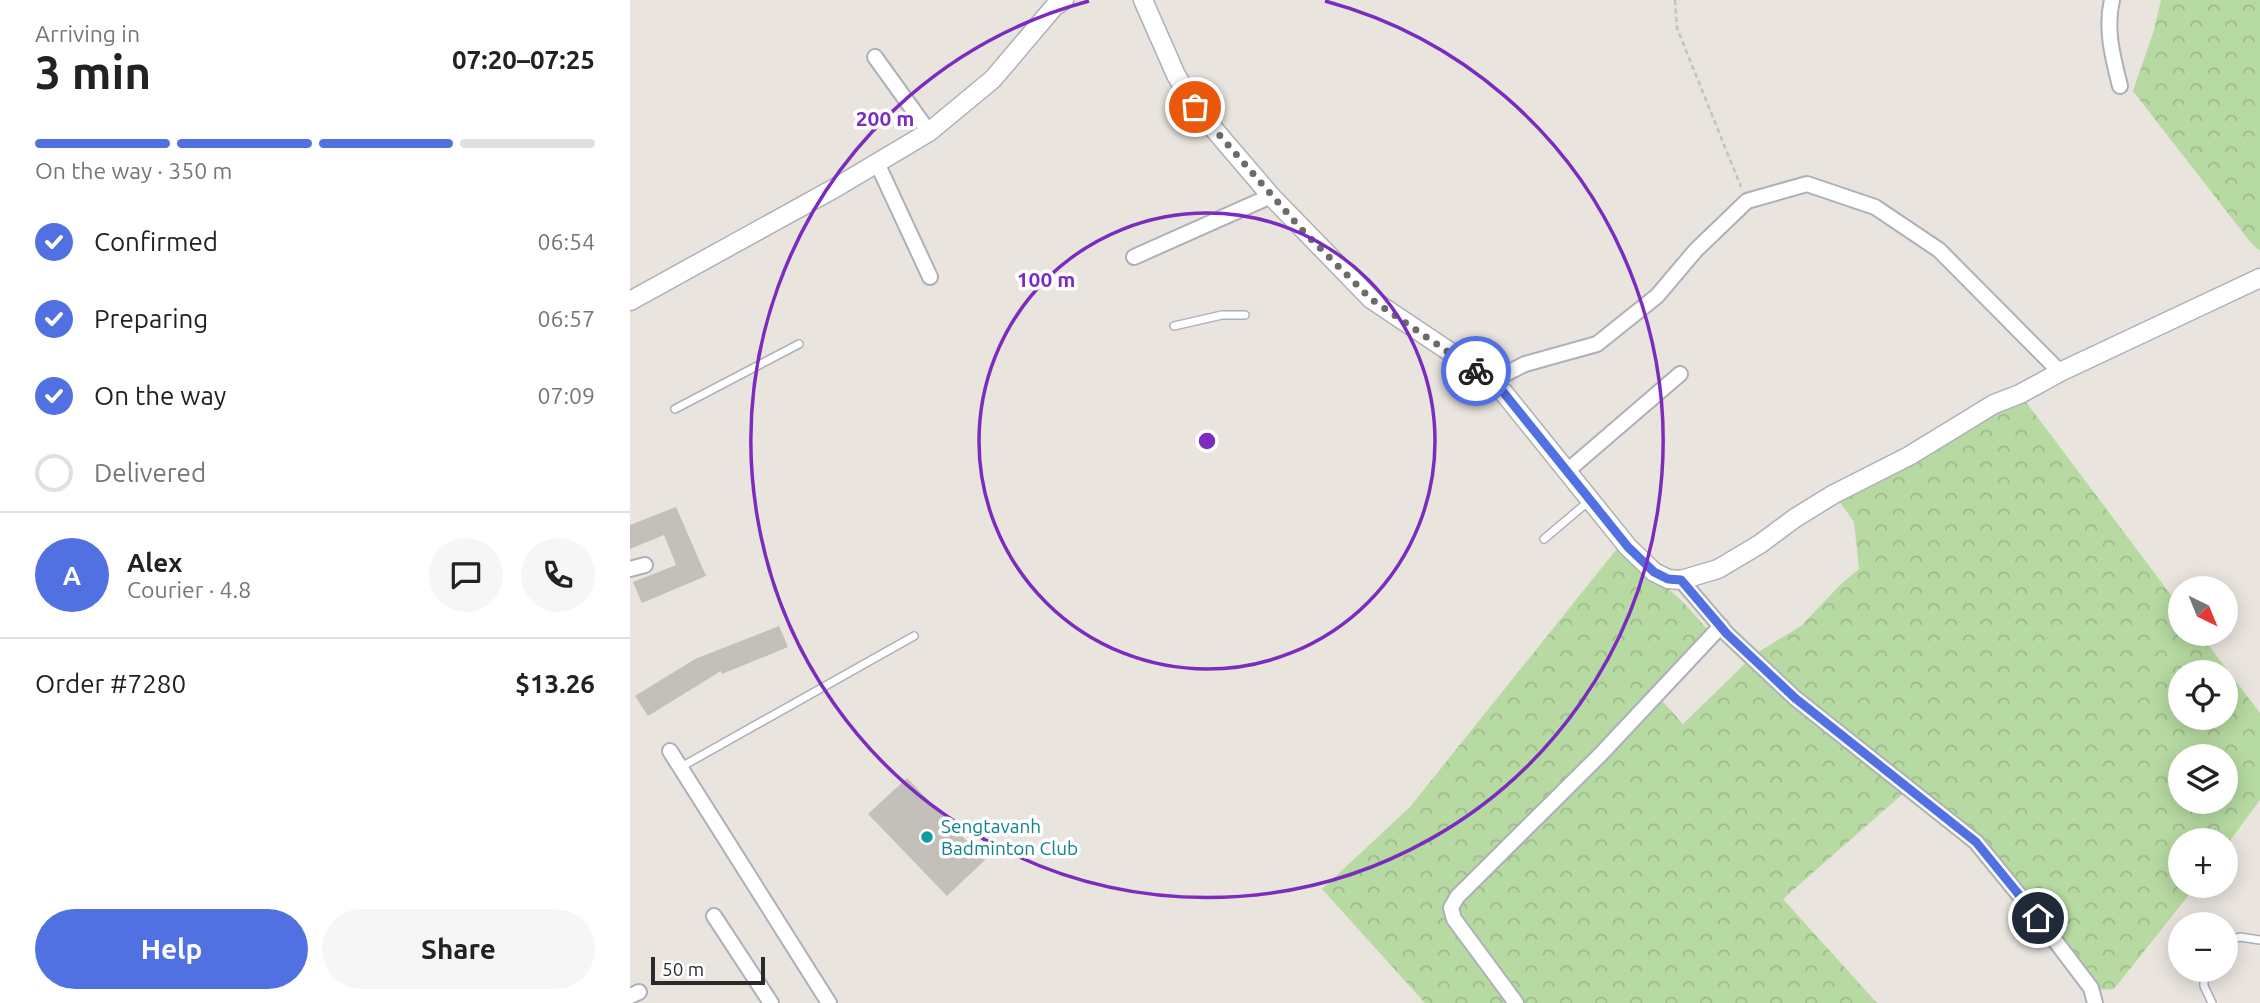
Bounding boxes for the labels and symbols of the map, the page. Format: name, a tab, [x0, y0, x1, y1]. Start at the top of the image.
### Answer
pin	[1165, 77, 1225, 137]
text: 200 m	[856, 106, 914, 130]
text: 100 m	[1017, 267, 1075, 291]
courier	[1441, 336, 1511, 406]
centre of rings	[1195, 429, 1219, 453]
north arrow	[2168, 576, 2238, 646]
place label: Sengtavanh Badminton Club	[941, 815, 1078, 859]
marker: Sengtavanh Badminton Club	[919, 829, 935, 845]
pin	[2008, 888, 2068, 948]
scale bar	[651, 954, 765, 986]

